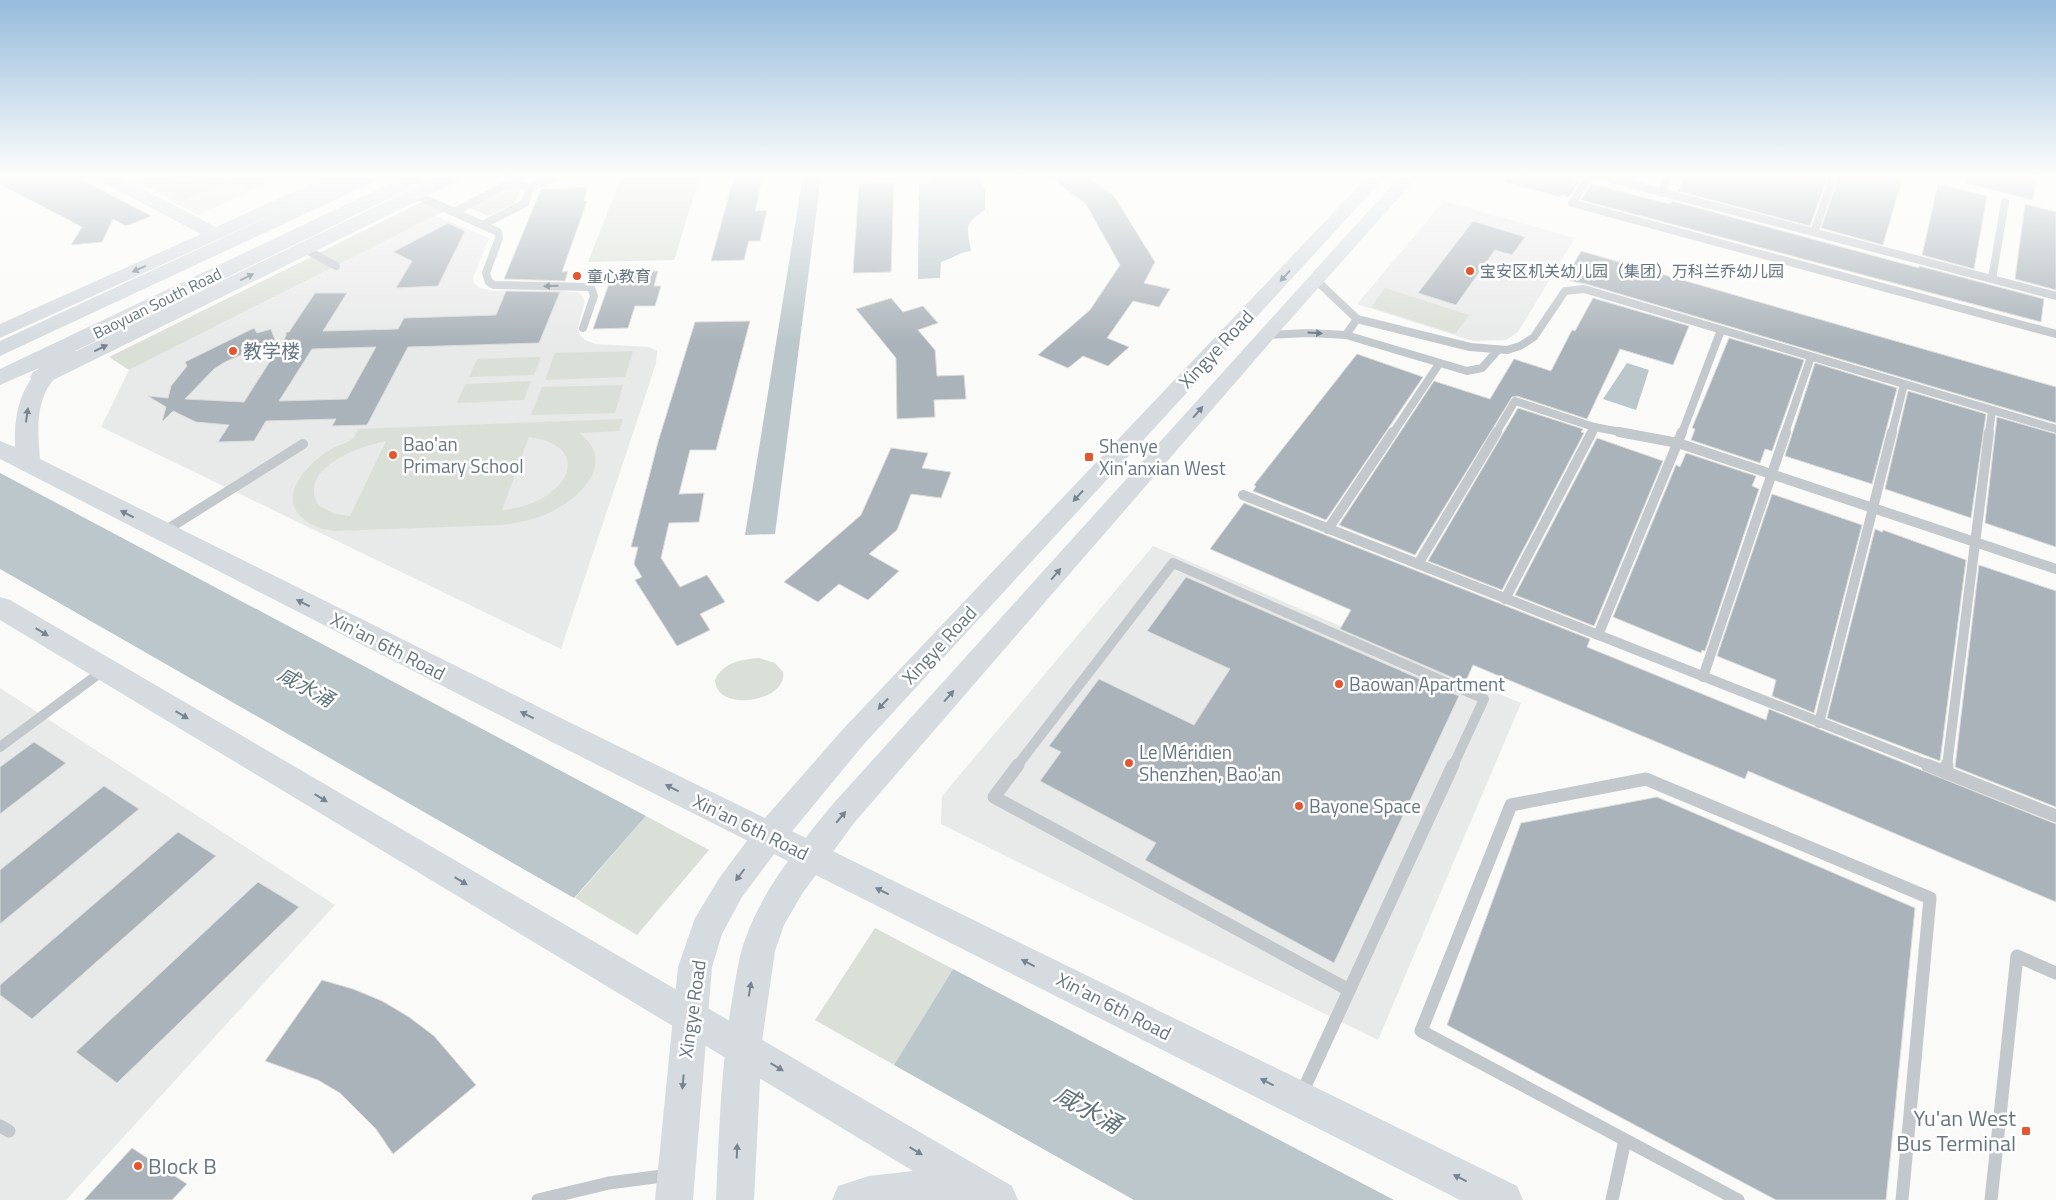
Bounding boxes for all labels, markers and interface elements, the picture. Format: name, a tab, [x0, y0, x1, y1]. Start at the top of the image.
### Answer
place label: 宝安区机关幼儿园（集团）万科兰乔幼儿园	[1480, 259, 1784, 283]
street label: Baoyuan South Road	[89, 261, 225, 345]
place label: 童心教育	[587, 264, 651, 288]
marker: 宝安区机关幼儿园（集团）万科兰乔幼儿园	[1464, 265, 1476, 277]
one-way arrow	[132, 266, 146, 274]
one-way arrow	[1279, 269, 1291, 281]
marker: 童心教育	[571, 270, 583, 282]
one-way arrow	[240, 273, 254, 281]
one-way arrow	[543, 282, 559, 290]
street label: Xingye Road	[1171, 303, 1260, 395]
one-way arrow	[1307, 330, 1323, 338]
place label: 教学楼	[243, 336, 300, 365]
one-way arrow	[93, 344, 108, 352]
marker: 教学楼	[227, 345, 239, 357]
one-way arrow	[23, 407, 31, 423]
one-way arrow	[1192, 407, 1204, 419]
place label: Bao'an Primary School	[403, 429, 524, 480]
place label: Shenye Xin'anxian West	[1099, 431, 1226, 482]
marker: Bao'an Primary School	[387, 449, 399, 461]
marker: Shenye Xin'anxian West	[1083, 451, 1095, 463]
one-way arrow	[1072, 490, 1084, 502]
one-way arrow	[120, 510, 134, 518]
one-way arrow	[1050, 568, 1062, 580]
one-way arrow	[296, 599, 311, 607]
street label: Xingye Road	[894, 599, 983, 691]
street label: Xin'an 6th Road	[326, 604, 451, 687]
one-way arrow	[35, 627, 48, 636]
water label: 咸水涌	[272, 658, 342, 716]
place label: Baowan Apartment	[1349, 669, 1505, 698]
marker: Baowan Apartment	[1333, 678, 1345, 690]
one-way arrow	[943, 689, 954, 702]
one-way arrow	[877, 698, 889, 710]
one-way arrow	[175, 710, 188, 719]
one-way arrow	[520, 711, 534, 719]
place label: Le Méridien Shenzhen, Bao'an	[1139, 737, 1281, 788]
marker: Le Méridien Shenzhen, Bao'an	[1123, 757, 1135, 769]
one-way arrow	[665, 784, 679, 792]
street label: Xin'an 6th Road	[688, 786, 814, 867]
place label: Bayone Space	[1309, 791, 1421, 820]
one-way arrow	[315, 793, 328, 802]
marker: Bayone Space	[1293, 800, 1305, 812]
one-way arrow	[835, 812, 847, 824]
one-way arrow	[734, 868, 745, 881]
one-way arrow	[455, 876, 468, 885]
one-way arrow	[875, 886, 889, 894]
street label: Xingye Road	[670, 958, 713, 1060]
one-way arrow	[1021, 959, 1035, 967]
street label: Xin'an 6th Road	[1052, 964, 1177, 1047]
one-way arrow	[747, 981, 755, 997]
one-way arrow	[770, 1062, 783, 1071]
one-way arrow	[679, 1074, 687, 1090]
water label: 咸水涌	[1048, 1076, 1131, 1144]
one-way arrow	[1260, 1078, 1274, 1086]
place label: Yu'an West Bus Terminal	[1896, 1101, 2016, 1160]
marker: Yu'an West Bus Terminal	[2020, 1125, 2032, 1137]
one-way arrow	[734, 1143, 742, 1159]
one-way arrow	[909, 1146, 922, 1155]
place label: Block B	[148, 1149, 217, 1183]
marker: Block B	[132, 1160, 144, 1172]
one-way arrow	[1452, 1174, 1467, 1182]

